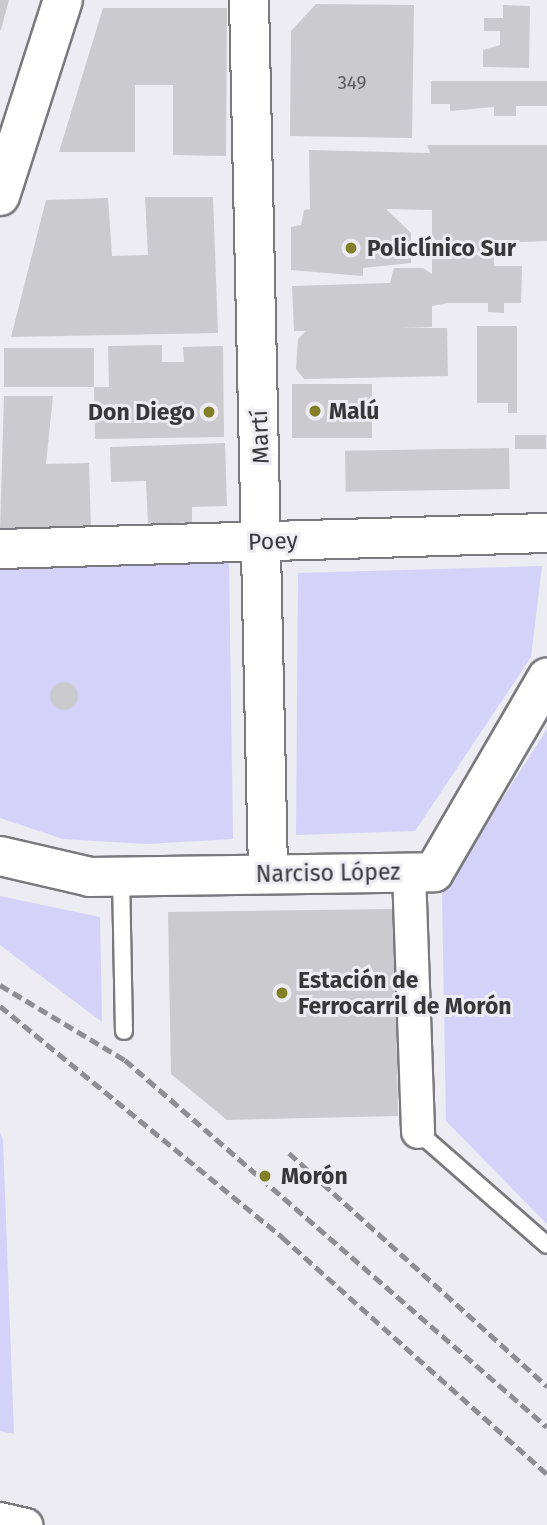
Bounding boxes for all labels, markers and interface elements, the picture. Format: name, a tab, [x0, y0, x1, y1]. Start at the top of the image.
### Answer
house number: 349	[337, 72, 367, 94]
place label: Policlínico Sur	[367, 234, 516, 262]
marker: Policlínico Sur	[341, 238, 361, 258]
place label: Malú	[329, 397, 379, 425]
place label: Don Diego	[88, 398, 195, 426]
marker: Malú	[307, 403, 323, 419]
marker: Don Diego	[201, 404, 217, 420]
street label: Martí	[245, 409, 275, 465]
street label: Poey	[248, 526, 298, 556]
street label: Narciso López	[255, 858, 401, 888]
place label: Estación de Ferrocarril de Morón	[298, 966, 512, 1020]
marker: Estación de Ferrocarril de Morón	[272, 983, 292, 1003]
place label: Morón	[281, 1162, 348, 1190]
marker: Morón	[255, 1166, 275, 1186]

